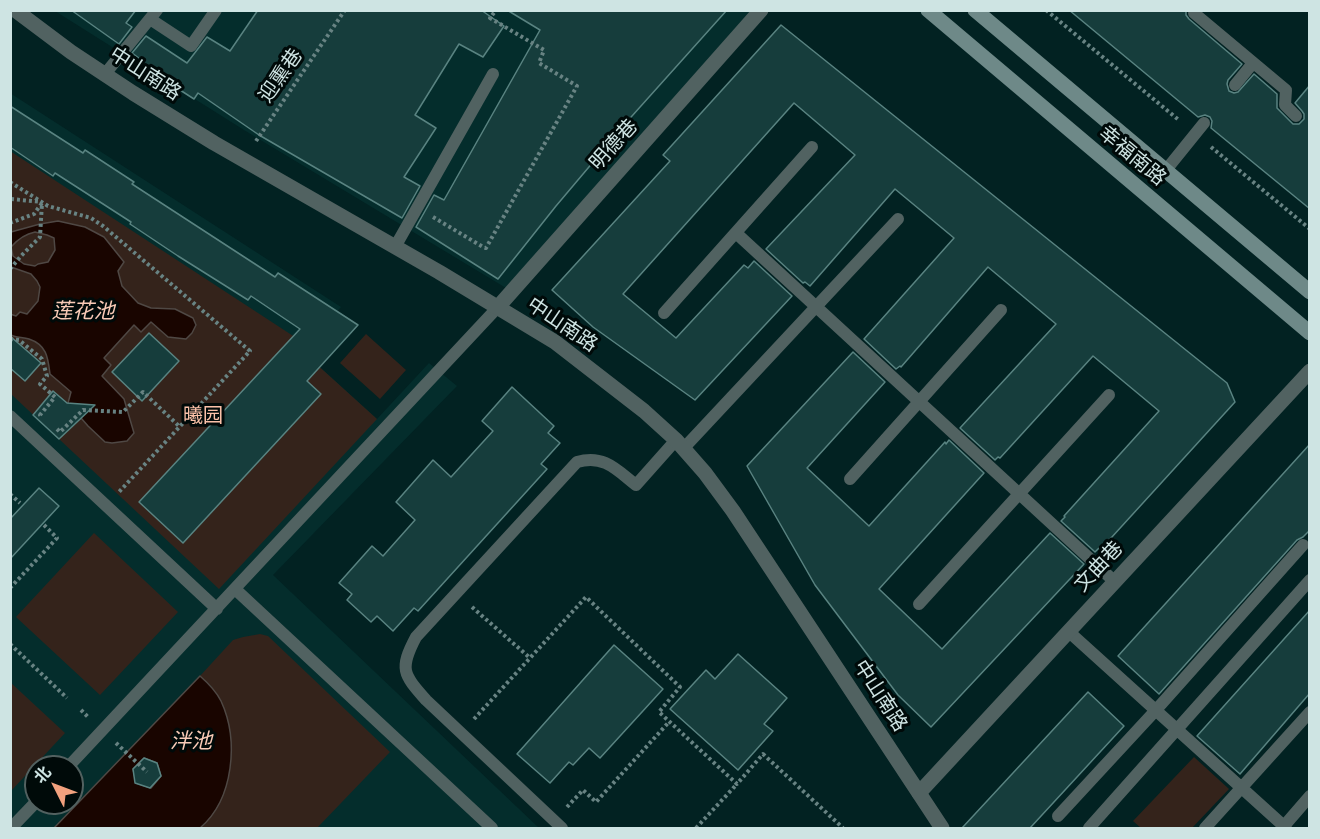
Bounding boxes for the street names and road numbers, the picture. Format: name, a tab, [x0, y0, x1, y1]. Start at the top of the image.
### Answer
street label: 中山南路	[105, 42, 185, 106]
street label: 迎熏巷	[254, 45, 308, 107]
street label: 明德巷	[585, 115, 643, 175]
street label: 幸福南路	[1094, 121, 1170, 191]
street label: 中山南路	[522, 293, 602, 357]
street label: 文曲巷	[1070, 537, 1128, 597]
street label: 中山南路	[848, 656, 912, 736]

